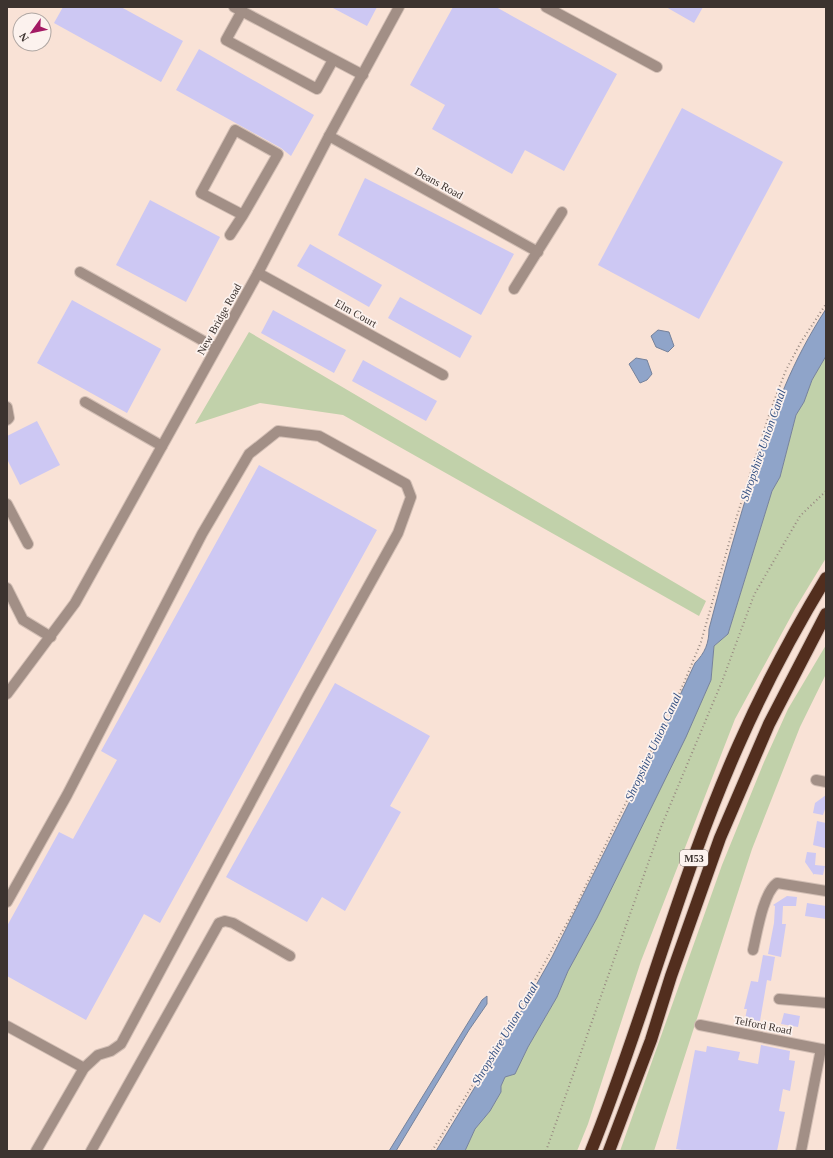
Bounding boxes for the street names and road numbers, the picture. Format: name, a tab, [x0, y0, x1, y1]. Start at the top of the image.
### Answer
street label: Deans Road	[413, 165, 466, 201]
street label: New Bridge Road	[194, 281, 244, 357]
street label: Elm Court	[333, 297, 379, 329]
road number: M53	[680, 850, 708, 866]
street label: Telford Road	[733, 1014, 793, 1037]

